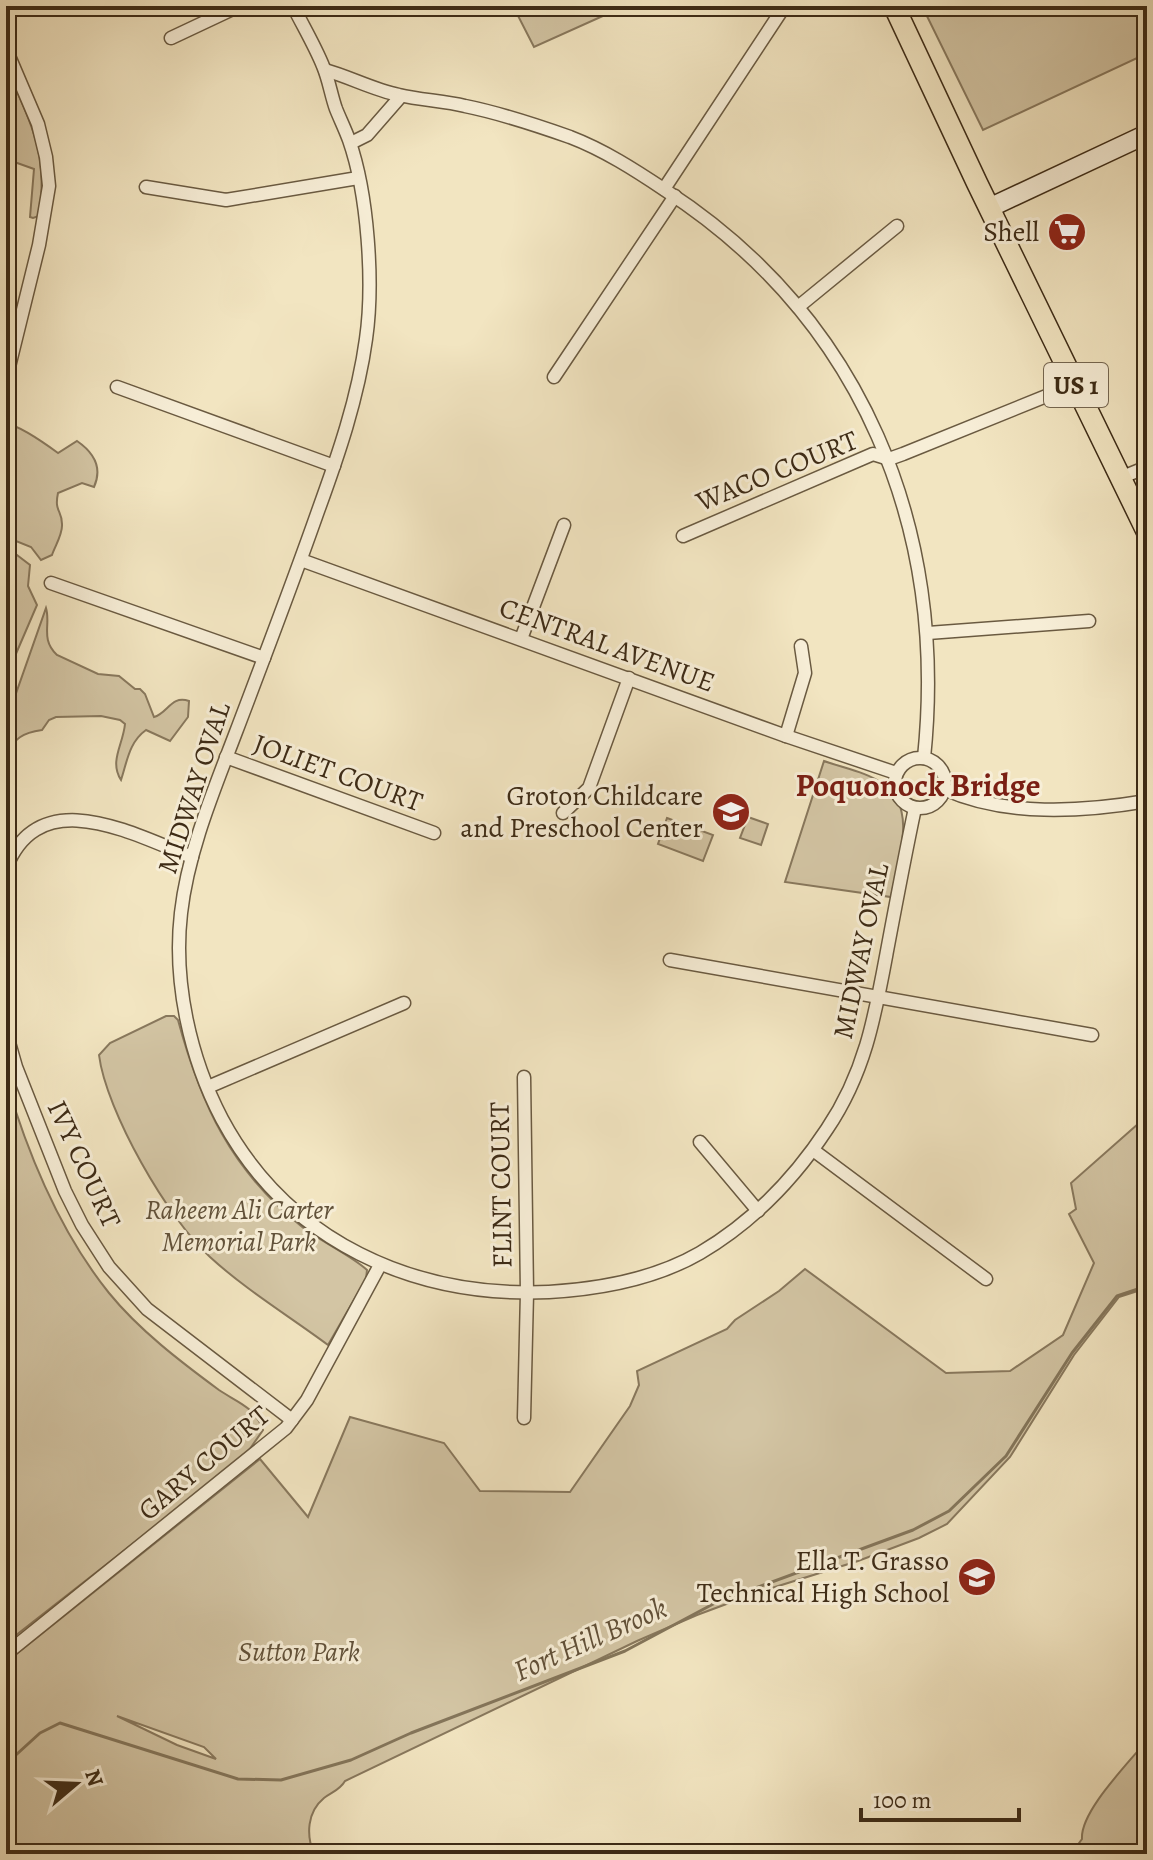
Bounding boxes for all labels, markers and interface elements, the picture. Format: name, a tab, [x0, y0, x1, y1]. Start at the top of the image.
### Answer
supermarket icon: Shell	[1046, 211, 1088, 253]
place label: Shell	[983, 213, 1039, 251]
road number: US 1	[1044, 363, 1108, 407]
street label: WACO COURT	[690, 421, 863, 521]
street label: CENTRAL AVENUE	[494, 588, 720, 702]
street label: MIDWAY OVAL	[148, 697, 240, 879]
street label: JOLIET COURT	[248, 725, 428, 821]
district label: Poquonock Bridge	[795, 763, 1041, 807]
place label: Groton Childcare and Preschool Center	[460, 777, 703, 847]
school or university icon: Groton Childcare and Preschool Center	[710, 791, 752, 833]
street label: MIDWAY OVAL	[824, 859, 898, 1042]
street label: IVY COURT	[38, 1094, 130, 1234]
street label: FLINT COURT	[481, 1101, 521, 1269]
park label: Raheem Ali Carter Memorial Park	[145, 1191, 334, 1261]
street label: GARY COURT	[130, 1397, 278, 1529]
place label: Ella T. Grasso Technical High School	[697, 1542, 949, 1612]
school or university icon: Ella T. Grasso Technical High School	[956, 1556, 998, 1598]
water label: Fort Hill Brook	[507, 1587, 673, 1691]
park label: Sutton Park	[238, 1633, 360, 1671]
north arrow	[36, 1744, 116, 1824]
text: N	[77, 1765, 111, 1790]
scale bar	[861, 1772, 1019, 1822]
text: 100 m	[873, 1784, 932, 1816]

